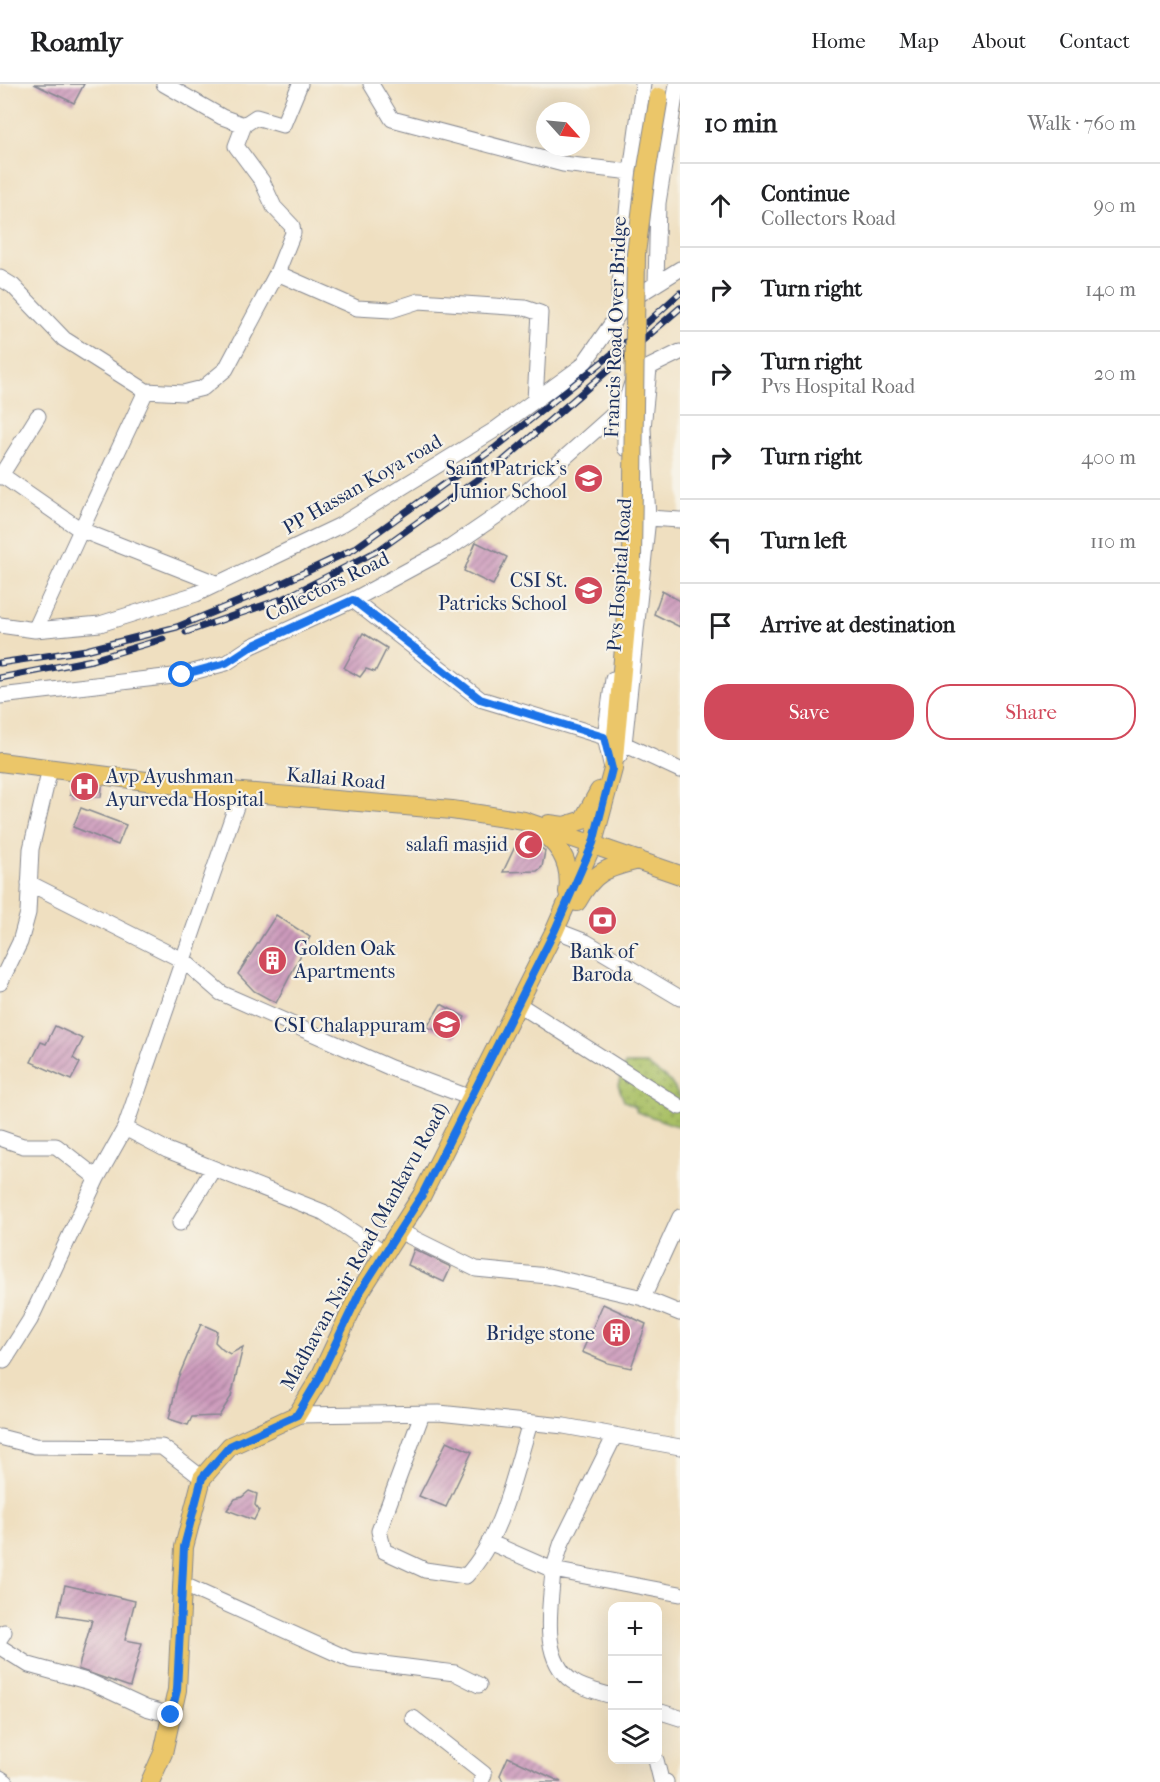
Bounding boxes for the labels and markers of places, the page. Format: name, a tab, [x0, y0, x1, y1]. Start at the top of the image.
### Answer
place label: Saint Patrick's Junior School	[445, 457, 567, 503]
school or university icon: Saint Patrick's Junior School	[572, 463, 604, 495]
place label: CSI St. Patricks School	[438, 569, 567, 615]
school or university icon: CSI St. Patricks School	[572, 575, 604, 607]
place label: Avp Ayushman Ayurveda Hospital	[105, 765, 265, 811]
hospital icon: Avp Ayushman Ayurveda Hospital	[69, 771, 101, 803]
mosque icon: salafi masjid	[513, 828, 545, 860]
place label: salafi masjid	[406, 833, 509, 856]
bank icon: Bank of Baroda	[586, 904, 618, 936]
place label: Golden Oak Apartments	[293, 937, 396, 983]
place label: Bank of Baroda	[569, 940, 639, 986]
building icon: Golden Oak Apartments	[257, 944, 289, 976]
school or university icon: CSI Chalappuram	[431, 1009, 463, 1041]
place label: CSI Chalappuram	[274, 1014, 426, 1037]
building icon: Bridge stone	[600, 1317, 632, 1349]
place label: Bridge stone	[486, 1322, 595, 1345]

